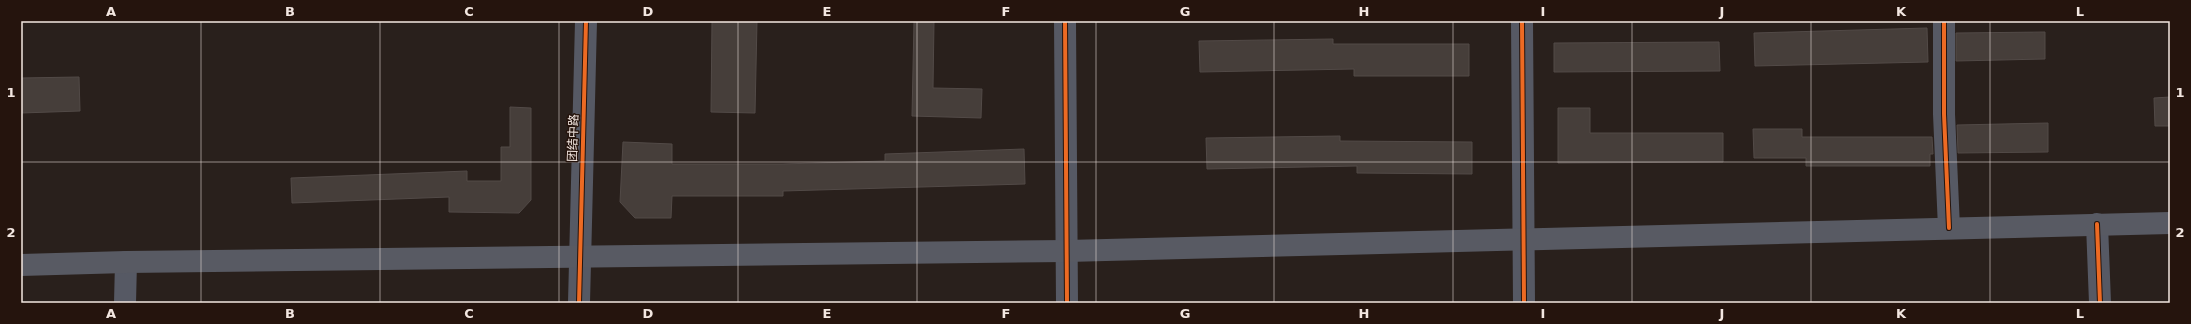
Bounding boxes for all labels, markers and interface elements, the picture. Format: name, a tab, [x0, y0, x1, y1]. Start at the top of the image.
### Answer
text: A	[106, 4, 116, 19]
text: B	[285, 4, 295, 19]
text: C	[464, 4, 474, 19]
text: D	[643, 4, 654, 19]
text: E	[823, 4, 831, 19]
text: F	[1002, 4, 1010, 19]
text: G	[1180, 4, 1190, 19]
text: H	[1359, 4, 1369, 19]
text: I	[1541, 4, 1545, 19]
text: J	[1719, 4, 1724, 19]
text: K	[1896, 4, 1907, 19]
text: L	[2076, 4, 2084, 19]
text: 1	[6, 85, 16, 100]
text: 1	[2175, 85, 2185, 100]
street label: 团结中路	[565, 114, 581, 162]
text: 2	[6, 225, 16, 240]
text: 2	[2175, 225, 2185, 240]
text: A	[106, 306, 116, 321]
text: B	[285, 306, 295, 321]
text: C	[464, 306, 474, 321]
text: D	[643, 306, 654, 321]
text: E	[823, 306, 831, 321]
text: F	[1002, 306, 1010, 321]
text: G	[1180, 306, 1190, 321]
text: H	[1359, 306, 1369, 321]
text: I	[1541, 306, 1545, 321]
text: J	[1719, 306, 1724, 321]
text: K	[1896, 306, 1907, 321]
text: L	[2076, 306, 2084, 321]

